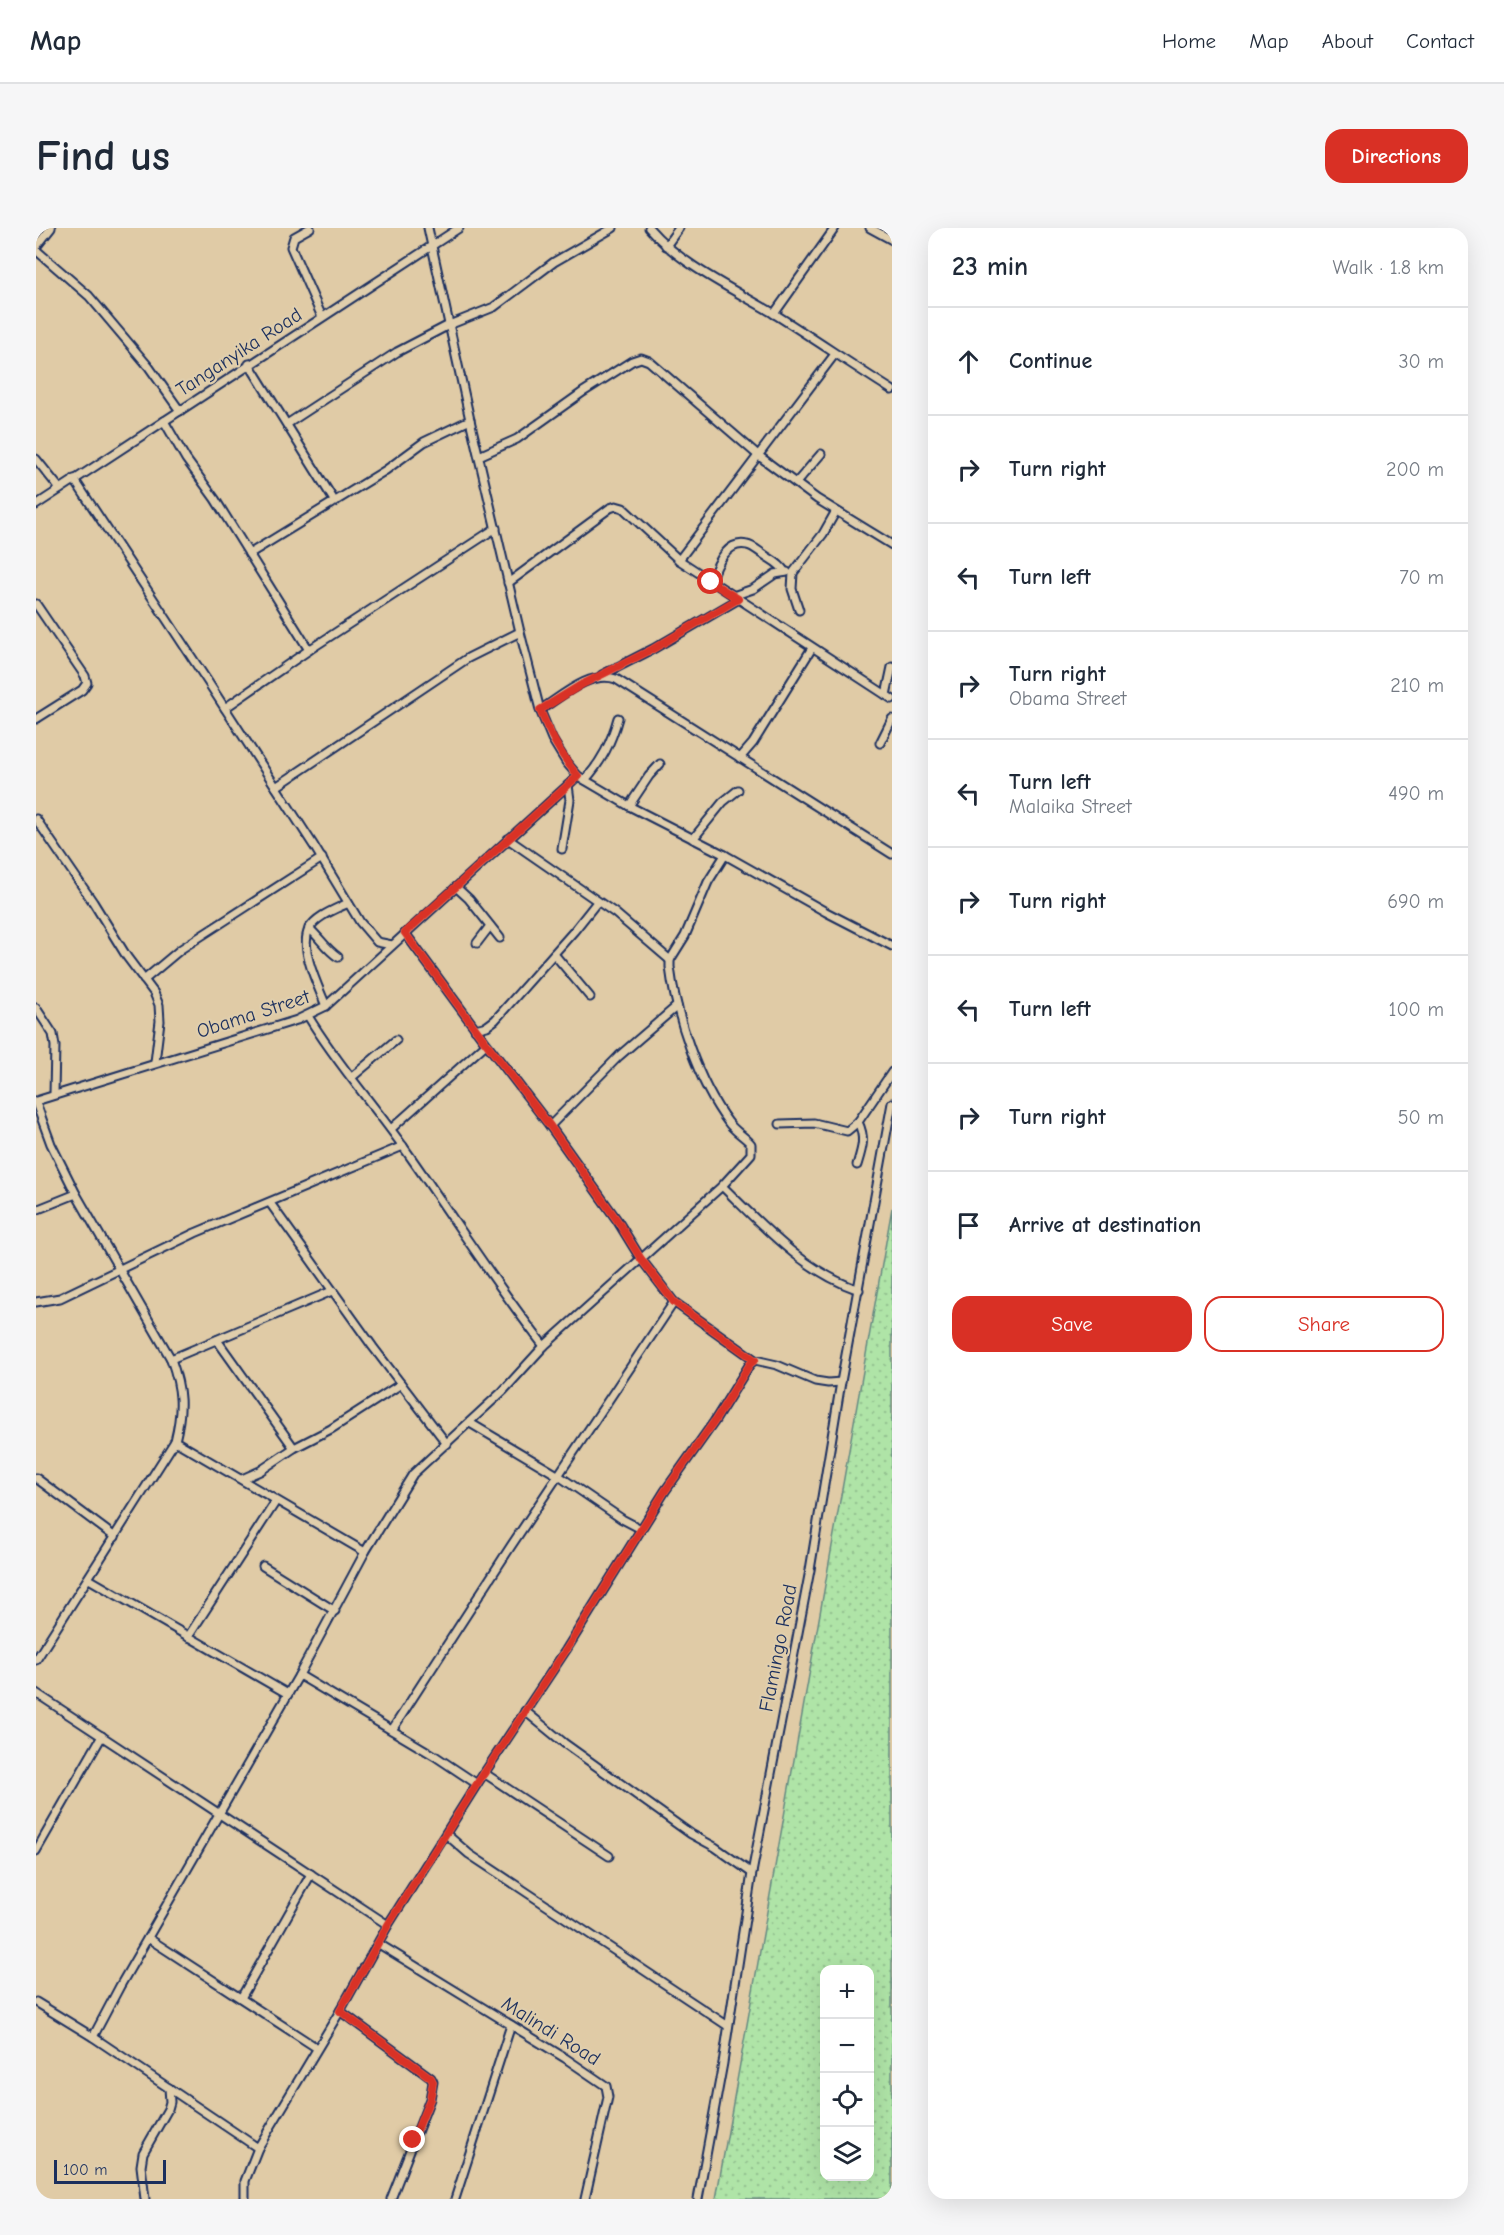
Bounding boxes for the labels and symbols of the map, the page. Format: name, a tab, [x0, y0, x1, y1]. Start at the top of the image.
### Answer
street label: Tanganyika Road	[172, 303, 306, 401]
route start	[697, 568, 723, 594]
street label: Obama Street	[194, 985, 314, 1043]
street label: Flamingo Road	[754, 1582, 802, 1714]
street label: Malindi Road	[497, 1992, 605, 2070]
route end	[399, 2126, 425, 2152]
scale bar	[54, 2157, 166, 2184]

